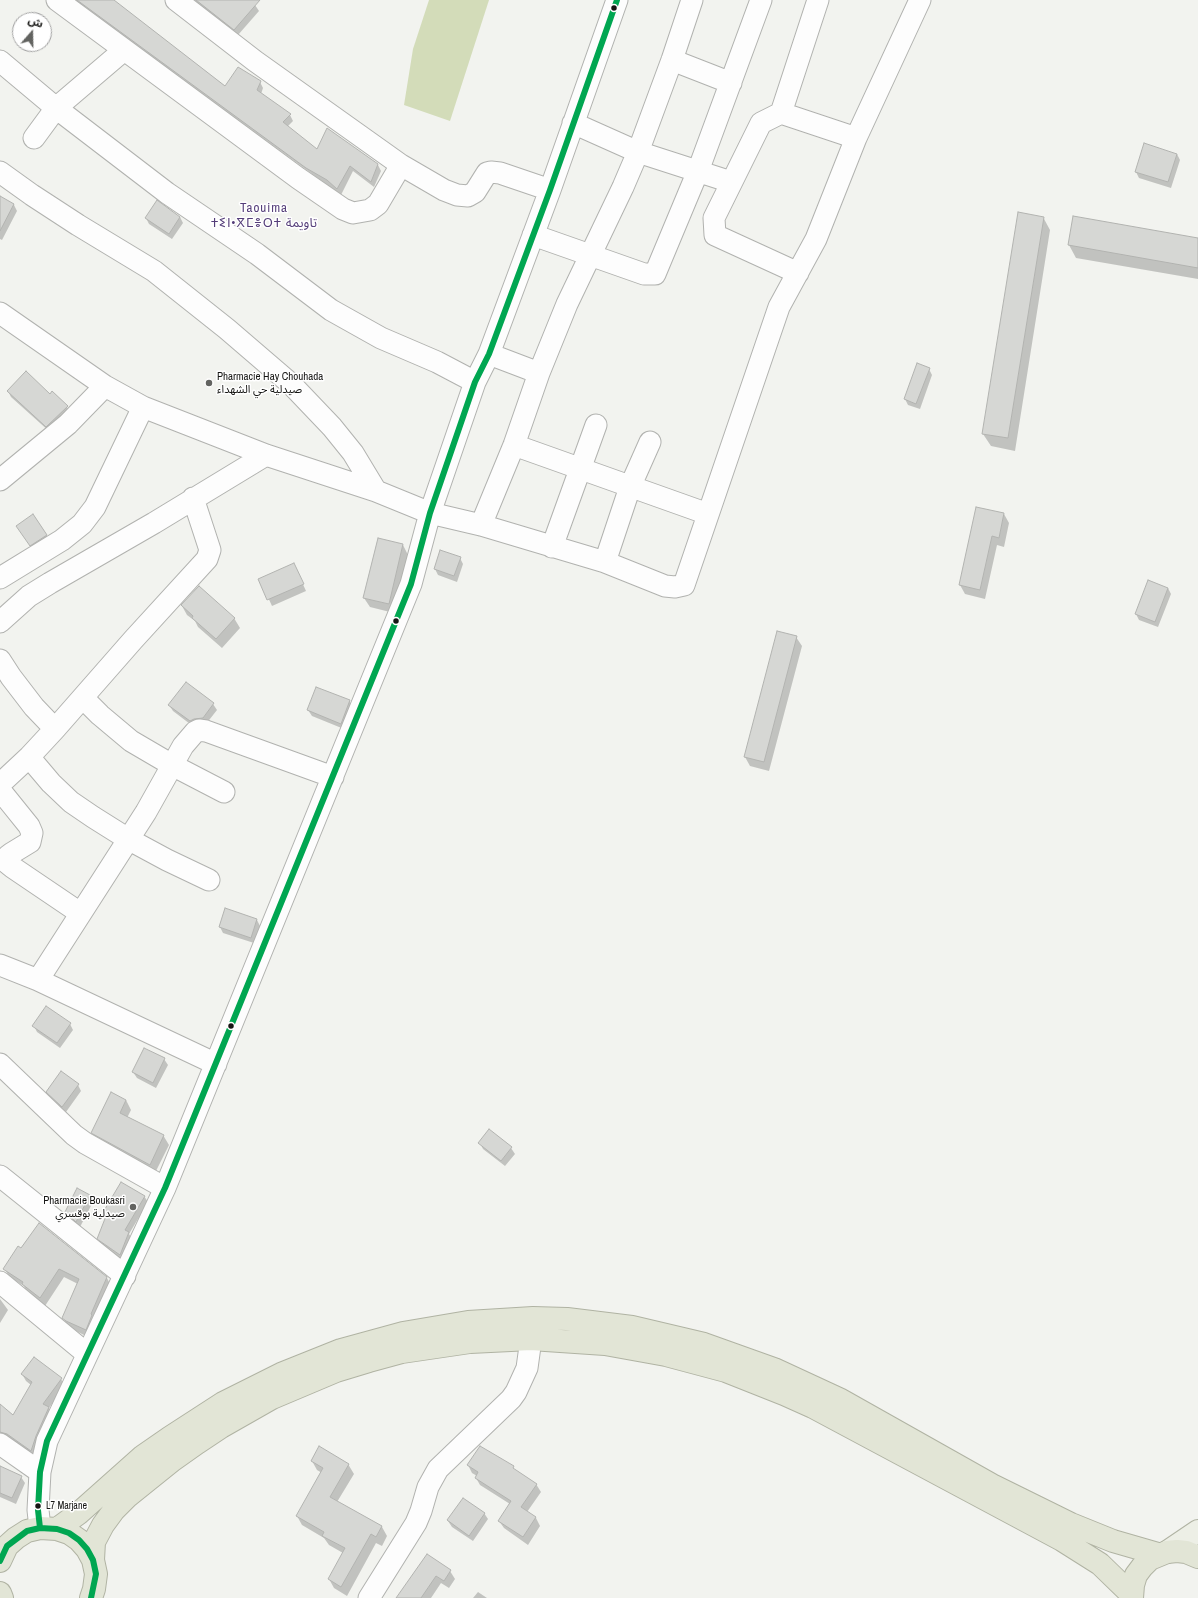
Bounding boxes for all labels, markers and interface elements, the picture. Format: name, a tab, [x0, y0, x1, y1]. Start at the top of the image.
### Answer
unlabelled marker	[609, 3, 619, 13]
north arrow	[12, 12, 52, 52]
text: ش	[26, 13, 45, 31]
district label: Taouima ⵜⵉⵏ•ⴳⵎⴻⵔⵜ تاويمة	[216, 201, 312, 232]
place label: Pharmacie Hay Chouhada صيدلية حي الشهداء	[217, 370, 323, 396]
marker: Pharmacie Hay Chouhada صيدلية حي الشهداء	[204, 378, 214, 388]
unlabelled marker	[391, 616, 401, 626]
unlabelled marker	[226, 1021, 236, 1031]
place label: Pharmacie Boukasri صيدلية بوقسري	[43, 1194, 125, 1220]
marker: Pharmacie Boukasri صيدلية بوقسري	[128, 1202, 138, 1212]
place label: L7 Marjane	[46, 1500, 87, 1512]
marker: L7 Marjane	[33, 1501, 43, 1511]

